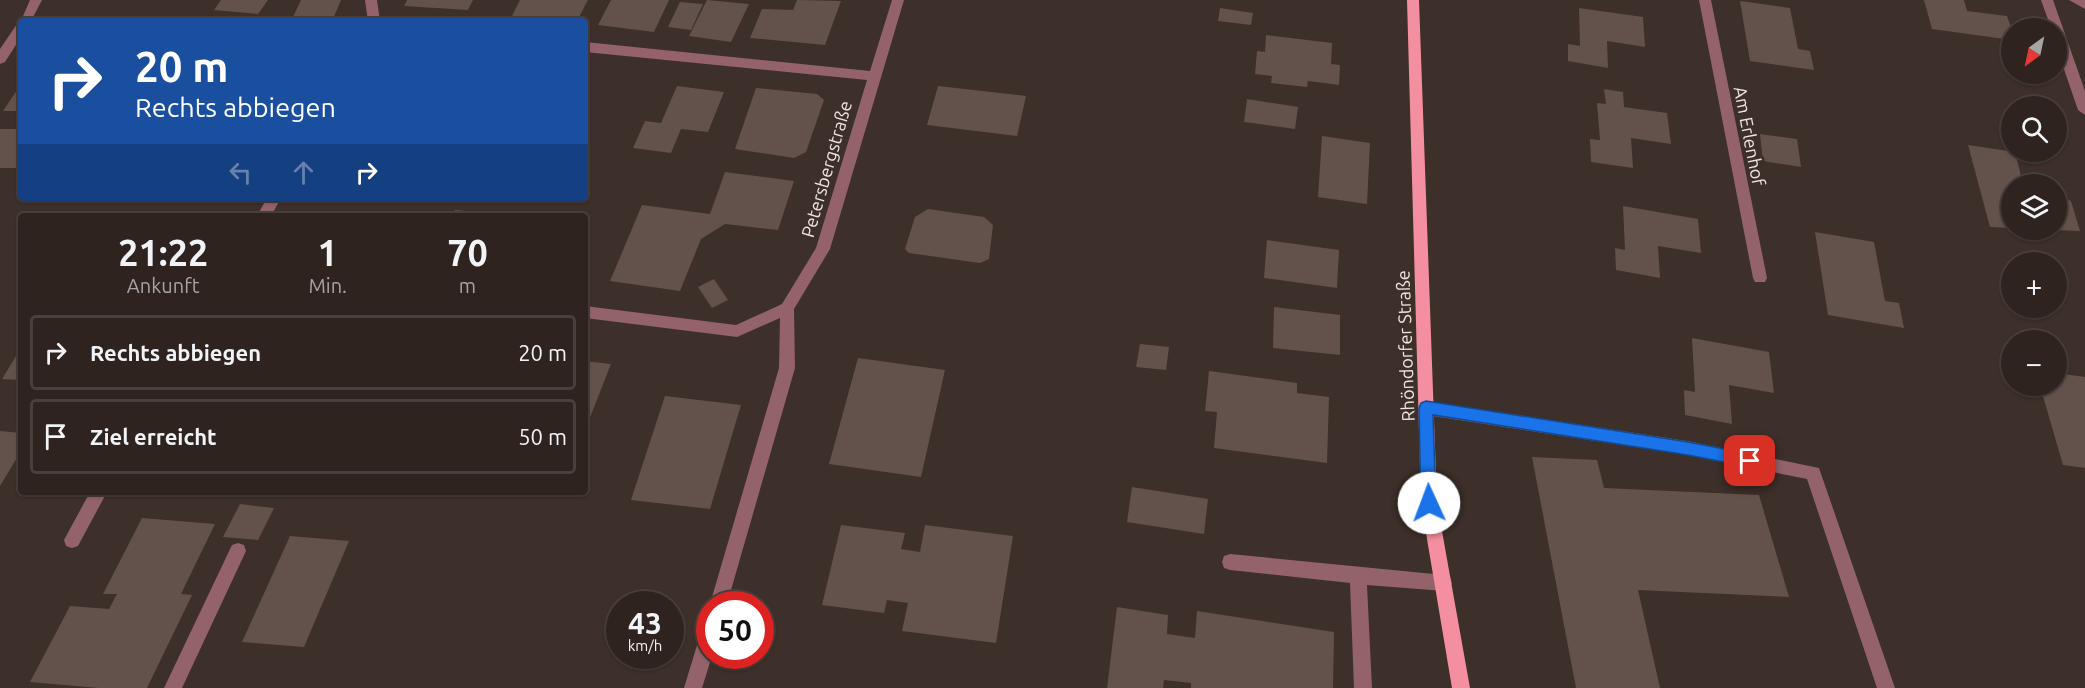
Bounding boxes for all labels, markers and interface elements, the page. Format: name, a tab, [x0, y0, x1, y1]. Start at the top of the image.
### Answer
north arrow	[2001, 18, 2067, 84]
map controls	[2001, 18, 2067, 396]
icon: right	[36, 42, 114, 120]
text: 20 m	[135, 43, 229, 90]
street label: Am Erlenhof	[1731, 85, 1769, 188]
text: Rechts abbiegen	[135, 92, 336, 122]
button: search	[2001, 96, 2067, 162]
street label: Petersbergstraße	[797, 98, 855, 240]
icon: left	[224, 156, 257, 189]
icon: ahead	[287, 156, 320, 189]
icon: right	[350, 156, 383, 189]
button: layers	[2001, 174, 2067, 240]
text: 21:22	[118, 232, 208, 273]
text: 1	[318, 232, 338, 273]
text: 70	[447, 232, 488, 273]
button: +	[2001, 252, 2067, 318]
street label: Rhöndorfer Straße	[1392, 270, 1418, 422]
text: Ankunft	[127, 274, 200, 297]
text: Min.	[308, 274, 347, 297]
text: m	[459, 274, 476, 297]
button: −	[2001, 330, 2067, 396]
icon: right	[39, 336, 72, 369]
text: Rechts abbiegen	[90, 340, 261, 365]
text: 20 m	[518, 340, 567, 365]
icon: arrive	[39, 420, 72, 453]
text: Ziel erreicht	[90, 424, 217, 449]
text: 50 m	[518, 424, 567, 449]
pin	[1724, 435, 1775, 486]
icon: arrive	[1733, 444, 1766, 477]
position arrow	[1397, 471, 1461, 535]
speed limit sign: 50	[696, 591, 774, 669]
text: 43	[628, 606, 662, 640]
text: km/h	[628, 637, 662, 654]

